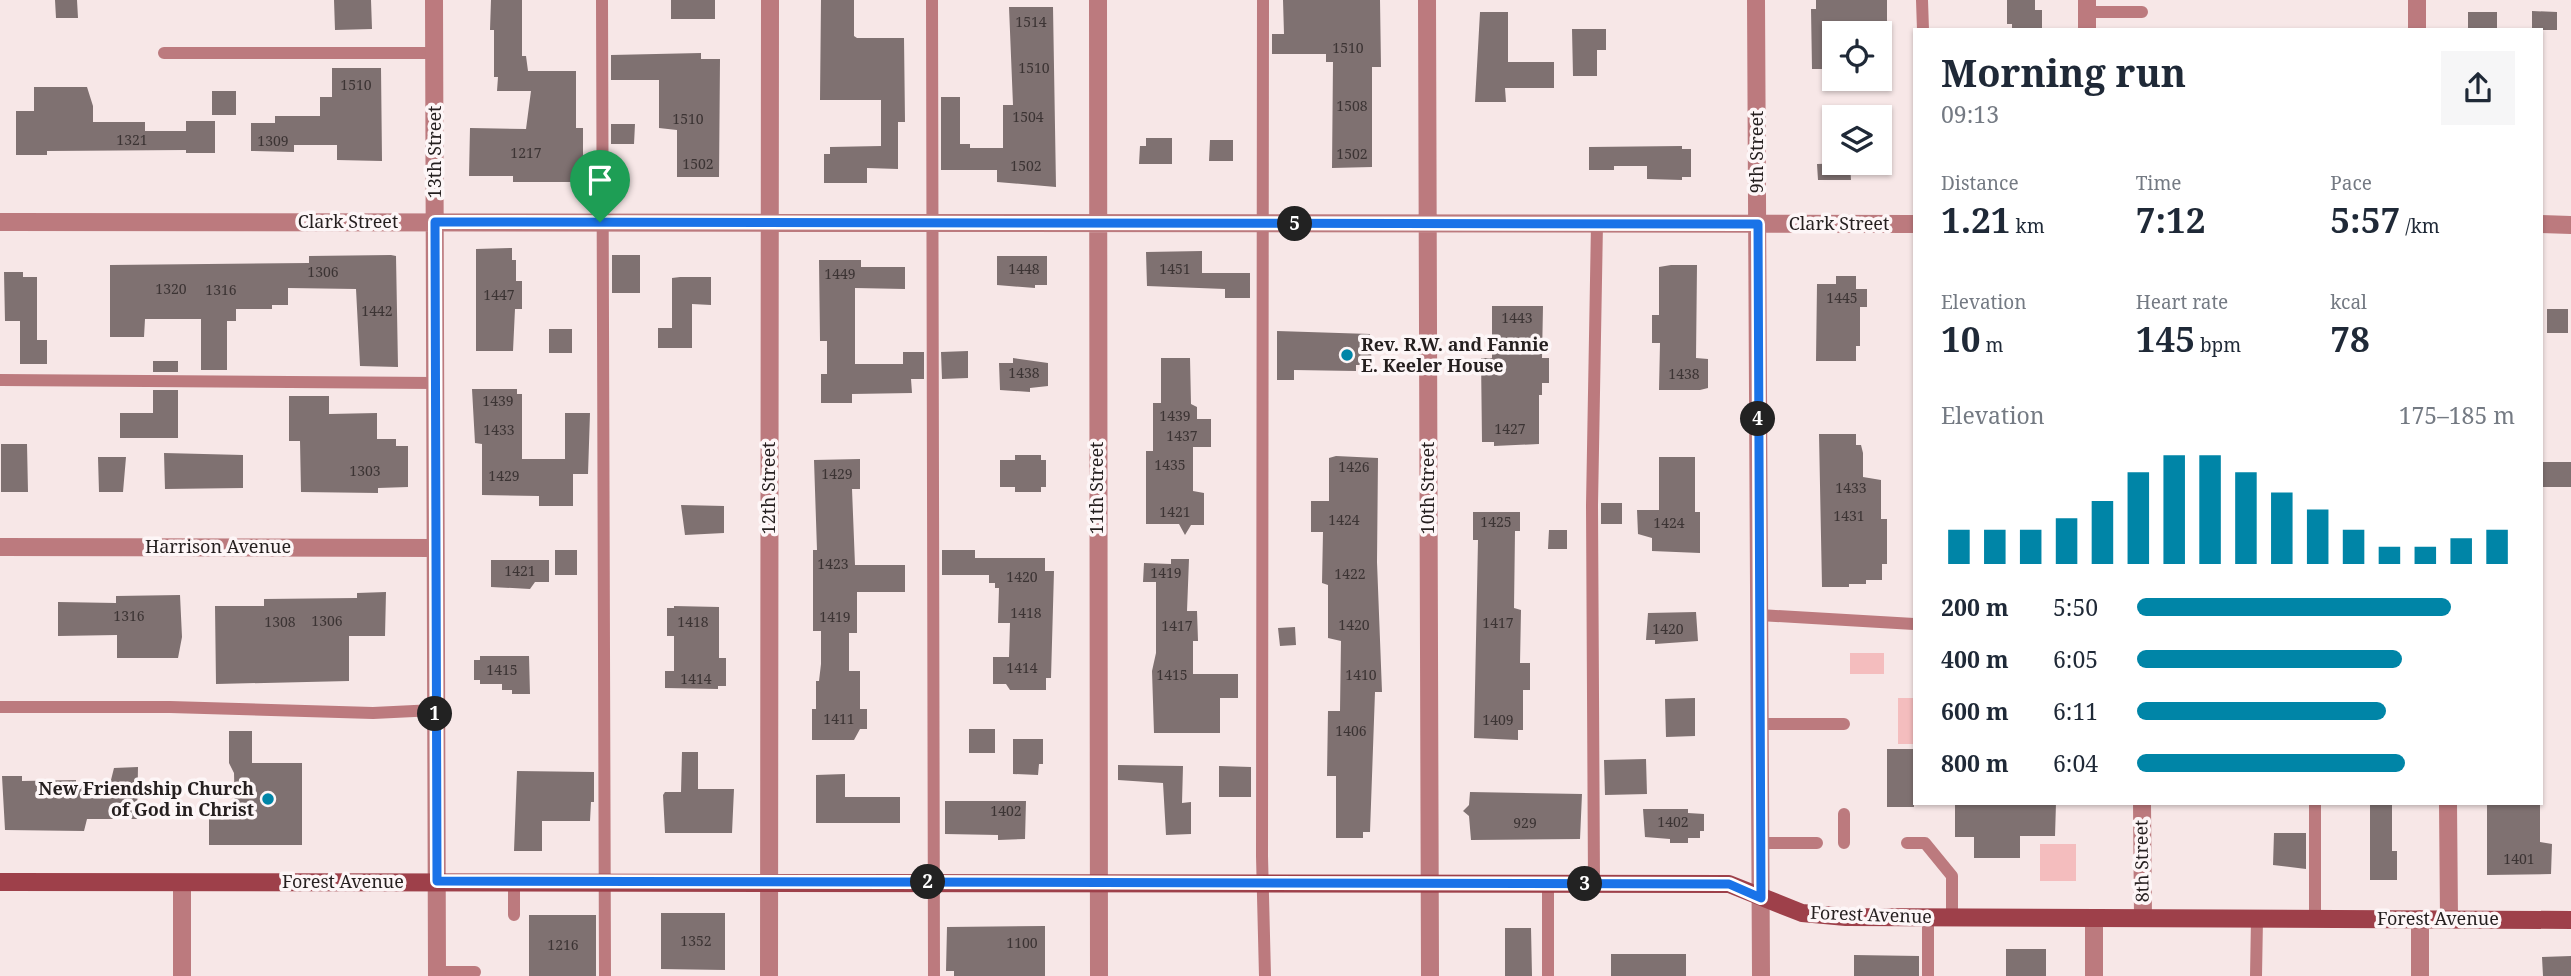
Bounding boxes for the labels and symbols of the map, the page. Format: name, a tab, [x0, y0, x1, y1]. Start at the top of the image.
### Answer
house number: 1514	[1015, 12, 1047, 31]
house number: 1510	[1332, 38, 1364, 57]
house number: 1510	[1018, 58, 1050, 77]
house number: 1510	[340, 75, 372, 94]
house number: 1508	[1336, 96, 1368, 115]
street label: 13th Street	[422, 106, 446, 198]
house number: 1504	[1012, 107, 1044, 126]
house number: 1510	[672, 109, 704, 128]
street label: 9th Street	[1744, 111, 1768, 193]
house number: 1321	[116, 130, 148, 149]
house number: 1309	[257, 131, 289, 150]
house number: 1217	[510, 143, 542, 162]
house number: 1502	[1336, 144, 1368, 163]
pin	[570, 150, 630, 222]
house number: 1502	[682, 154, 714, 173]
house number: 1502	[1010, 156, 1042, 175]
pin: 5	[1278, 206, 1312, 242]
street label: Clark Street	[298, 209, 398, 233]
street label: Clark Street	[1789, 211, 1889, 235]
house number: 1448	[1008, 259, 1040, 278]
house number: 1451	[1159, 259, 1191, 278]
house number: 1306	[307, 262, 339, 281]
house number: 1449	[824, 264, 856, 283]
house number: 1320	[155, 279, 187, 298]
house number: 1316	[205, 280, 237, 299]
house number: 1447	[483, 285, 515, 304]
house number: 1445	[1826, 288, 1858, 307]
house number: 1442	[361, 301, 393, 320]
house number: 1443	[1501, 308, 1533, 327]
place label: Rev. R.W. and Fannie E. Keeler House	[1361, 332, 1549, 377]
marker: Rev. R.W. and Fannie E. Keeler House	[1339, 347, 1355, 363]
house number: 1438	[1008, 363, 1040, 382]
house number: 1438	[1668, 364, 1700, 383]
house number: 1439	[482, 391, 514, 410]
pin: 4	[1740, 402, 1776, 436]
house number: 1439	[1159, 406, 1191, 425]
house number: 1427	[1494, 419, 1526, 438]
house number: 1433	[483, 420, 515, 439]
house number: 1437	[1166, 426, 1198, 445]
street label: 12th Street	[756, 442, 780, 534]
street label: 11th Street	[1084, 442, 1108, 534]
street label: 10th Street	[1415, 442, 1439, 534]
house number: 1435	[1154, 455, 1186, 474]
house number: 1426	[1338, 457, 1370, 476]
house number: 1303	[349, 461, 381, 480]
house number: 1429	[821, 464, 853, 483]
house number: 1429	[488, 466, 520, 485]
house number: 1433	[1835, 478, 1867, 497]
house number: 1421	[1159, 502, 1191, 521]
house number: 1431	[1833, 506, 1865, 525]
house number: 1424	[1328, 510, 1360, 529]
house number: 1425	[1480, 512, 1512, 531]
house number: 1424	[1653, 513, 1685, 532]
street label: Harrison Avenue	[145, 534, 291, 558]
house number: 1423	[817, 554, 849, 573]
house number: 1421	[504, 561, 536, 580]
house number: 1419	[1150, 563, 1182, 582]
house number: 1422	[1334, 564, 1366, 583]
house number: 1420	[1006, 567, 1038, 586]
house number: 1418	[1010, 603, 1042, 622]
house number: 1316	[113, 606, 145, 625]
house number: 1419	[819, 607, 851, 626]
house number: 1306	[311, 611, 343, 630]
house number: 1308	[264, 612, 296, 631]
house number: 1418	[677, 612, 709, 631]
house number: 1417	[1482, 613, 1514, 632]
house number: 1420	[1338, 615, 1370, 634]
house number: 1417	[1161, 616, 1193, 635]
house number: 1420	[1652, 619, 1684, 638]
house number: 1414	[1006, 658, 1038, 677]
house number: 1415	[486, 660, 518, 679]
house number: 1415	[1156, 665, 1188, 684]
house number: 1410	[1345, 665, 1377, 684]
house number: 1414	[680, 669, 712, 688]
pin: 1	[418, 696, 452, 732]
house number: 1411	[823, 709, 855, 728]
house number: 1409	[1482, 710, 1514, 729]
house number: 1406	[1335, 721, 1367, 740]
place label: New Friendship Church of God in Christ	[38, 776, 254, 821]
marker: New Friendship Church of God in Christ	[260, 791, 276, 807]
house number: 1402	[990, 801, 1022, 820]
house number: 1402	[1657, 812, 1689, 831]
house number: 929	[1513, 813, 1537, 832]
street label: 8th Street	[2128, 819, 2154, 903]
house number: 1401	[2503, 849, 2535, 868]
pin: 2	[911, 864, 946, 900]
pin: 3	[1568, 866, 1602, 902]
street label: Forest Avenue	[282, 869, 404, 893]
street label: Forest Avenue	[1810, 900, 1932, 928]
street label: Forest Avenue	[2377, 906, 2499, 930]
house number: 1352	[680, 931, 712, 950]
house number: 1100	[1006, 933, 1038, 952]
house number: 1216	[547, 935, 579, 954]

